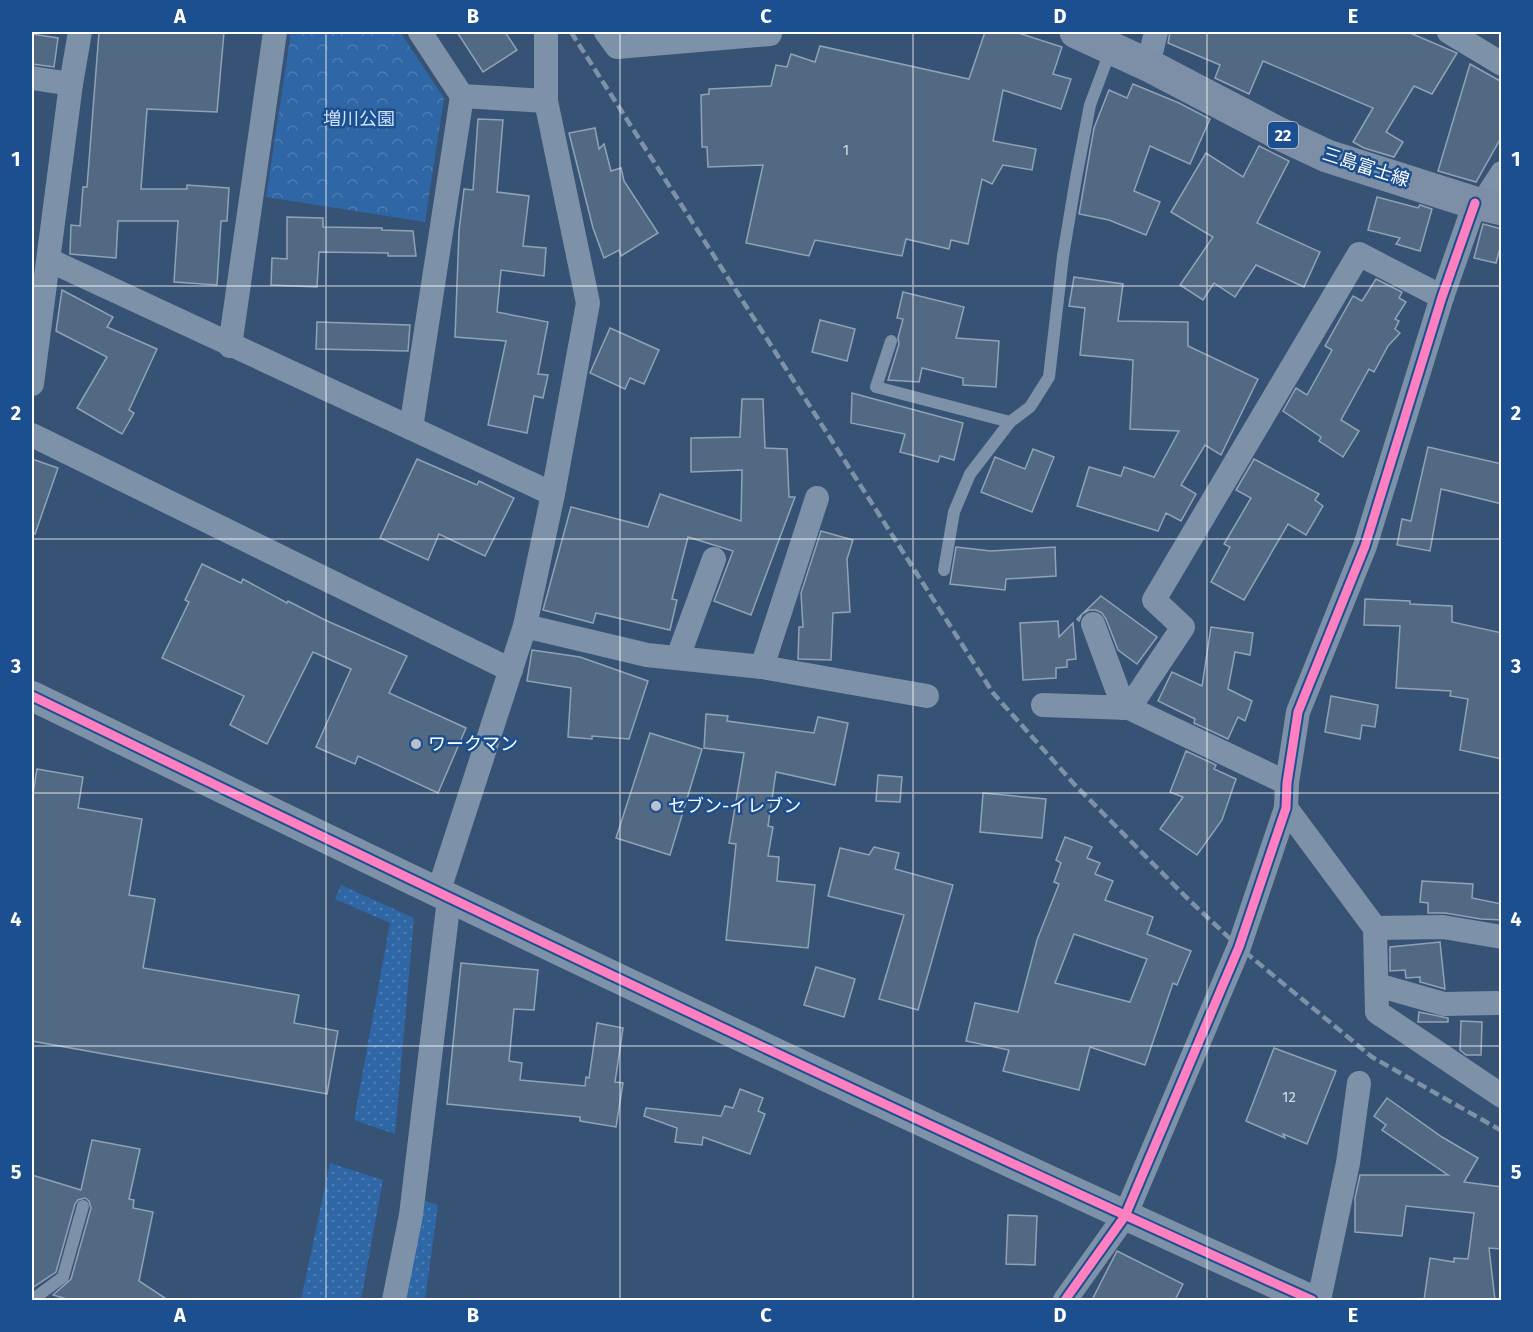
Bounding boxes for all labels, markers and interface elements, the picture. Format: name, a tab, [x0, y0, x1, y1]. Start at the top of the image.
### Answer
text: A	[173, 4, 187, 28]
text: B	[467, 4, 479, 28]
text: C	[760, 4, 772, 28]
text: D	[1053, 4, 1067, 28]
text: E	[1348, 4, 1358, 28]
park label: 増川公園	[323, 108, 395, 130]
road number: 22	[1268, 122, 1298, 148]
house number: 1	[843, 141, 849, 159]
street label: 三島富士線	[1320, 143, 1412, 191]
text: 1	[11, 147, 21, 171]
text: 1	[1511, 147, 1521, 171]
text: 2	[11, 401, 21, 425]
text: 2	[1511, 401, 1521, 425]
text: 3	[10, 654, 21, 678]
text: 3	[1510, 654, 1521, 678]
place label: ワークマン	[428, 733, 518, 755]
marker: ワークマン	[409, 737, 423, 751]
place label: セブン-イレブン	[668, 795, 801, 817]
marker: セブン-イレブン	[649, 799, 663, 813]
text: 4	[10, 907, 22, 931]
text: 4	[1510, 907, 1522, 931]
house number: 12	[1282, 1088, 1296, 1106]
text: 5	[11, 1160, 22, 1184]
text: 5	[1511, 1160, 1522, 1184]
text: A	[173, 1303, 187, 1327]
text: B	[467, 1303, 479, 1327]
text: C	[760, 1303, 772, 1327]
text: D	[1053, 1303, 1067, 1327]
text: E	[1348, 1303, 1358, 1327]

